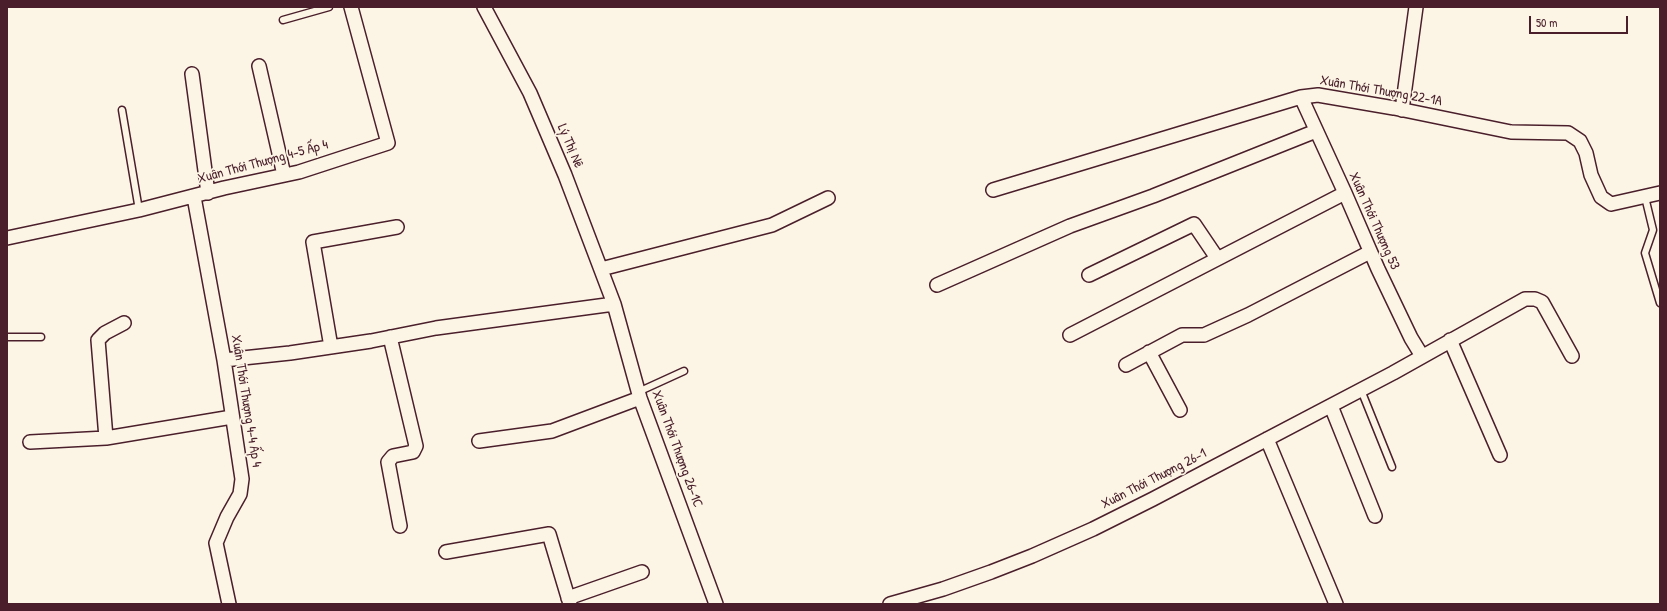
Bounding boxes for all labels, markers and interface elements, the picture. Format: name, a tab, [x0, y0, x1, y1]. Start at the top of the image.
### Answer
scale bar	[1531, 8, 1630, 34]
text: 50 m	[1536, 14, 1557, 31]
street label: Xuân Thới Thượng 22-1A	[1319, 72, 1443, 110]
street label: Lý Thị Nê	[553, 121, 587, 171]
street label: Xuân Thới Thượng 4-5 Ấp 4	[196, 137, 330, 187]
street label: Xuân Thới Thượng 53	[1345, 170, 1403, 272]
street label: Xuân Thới Thượng 4-4 Ấp 4	[227, 334, 265, 468]
street label: Xuân Thới Thượng 26-1C	[648, 388, 706, 510]
street label: Xuân Thới Thượng 26-1	[1099, 445, 1209, 513]

